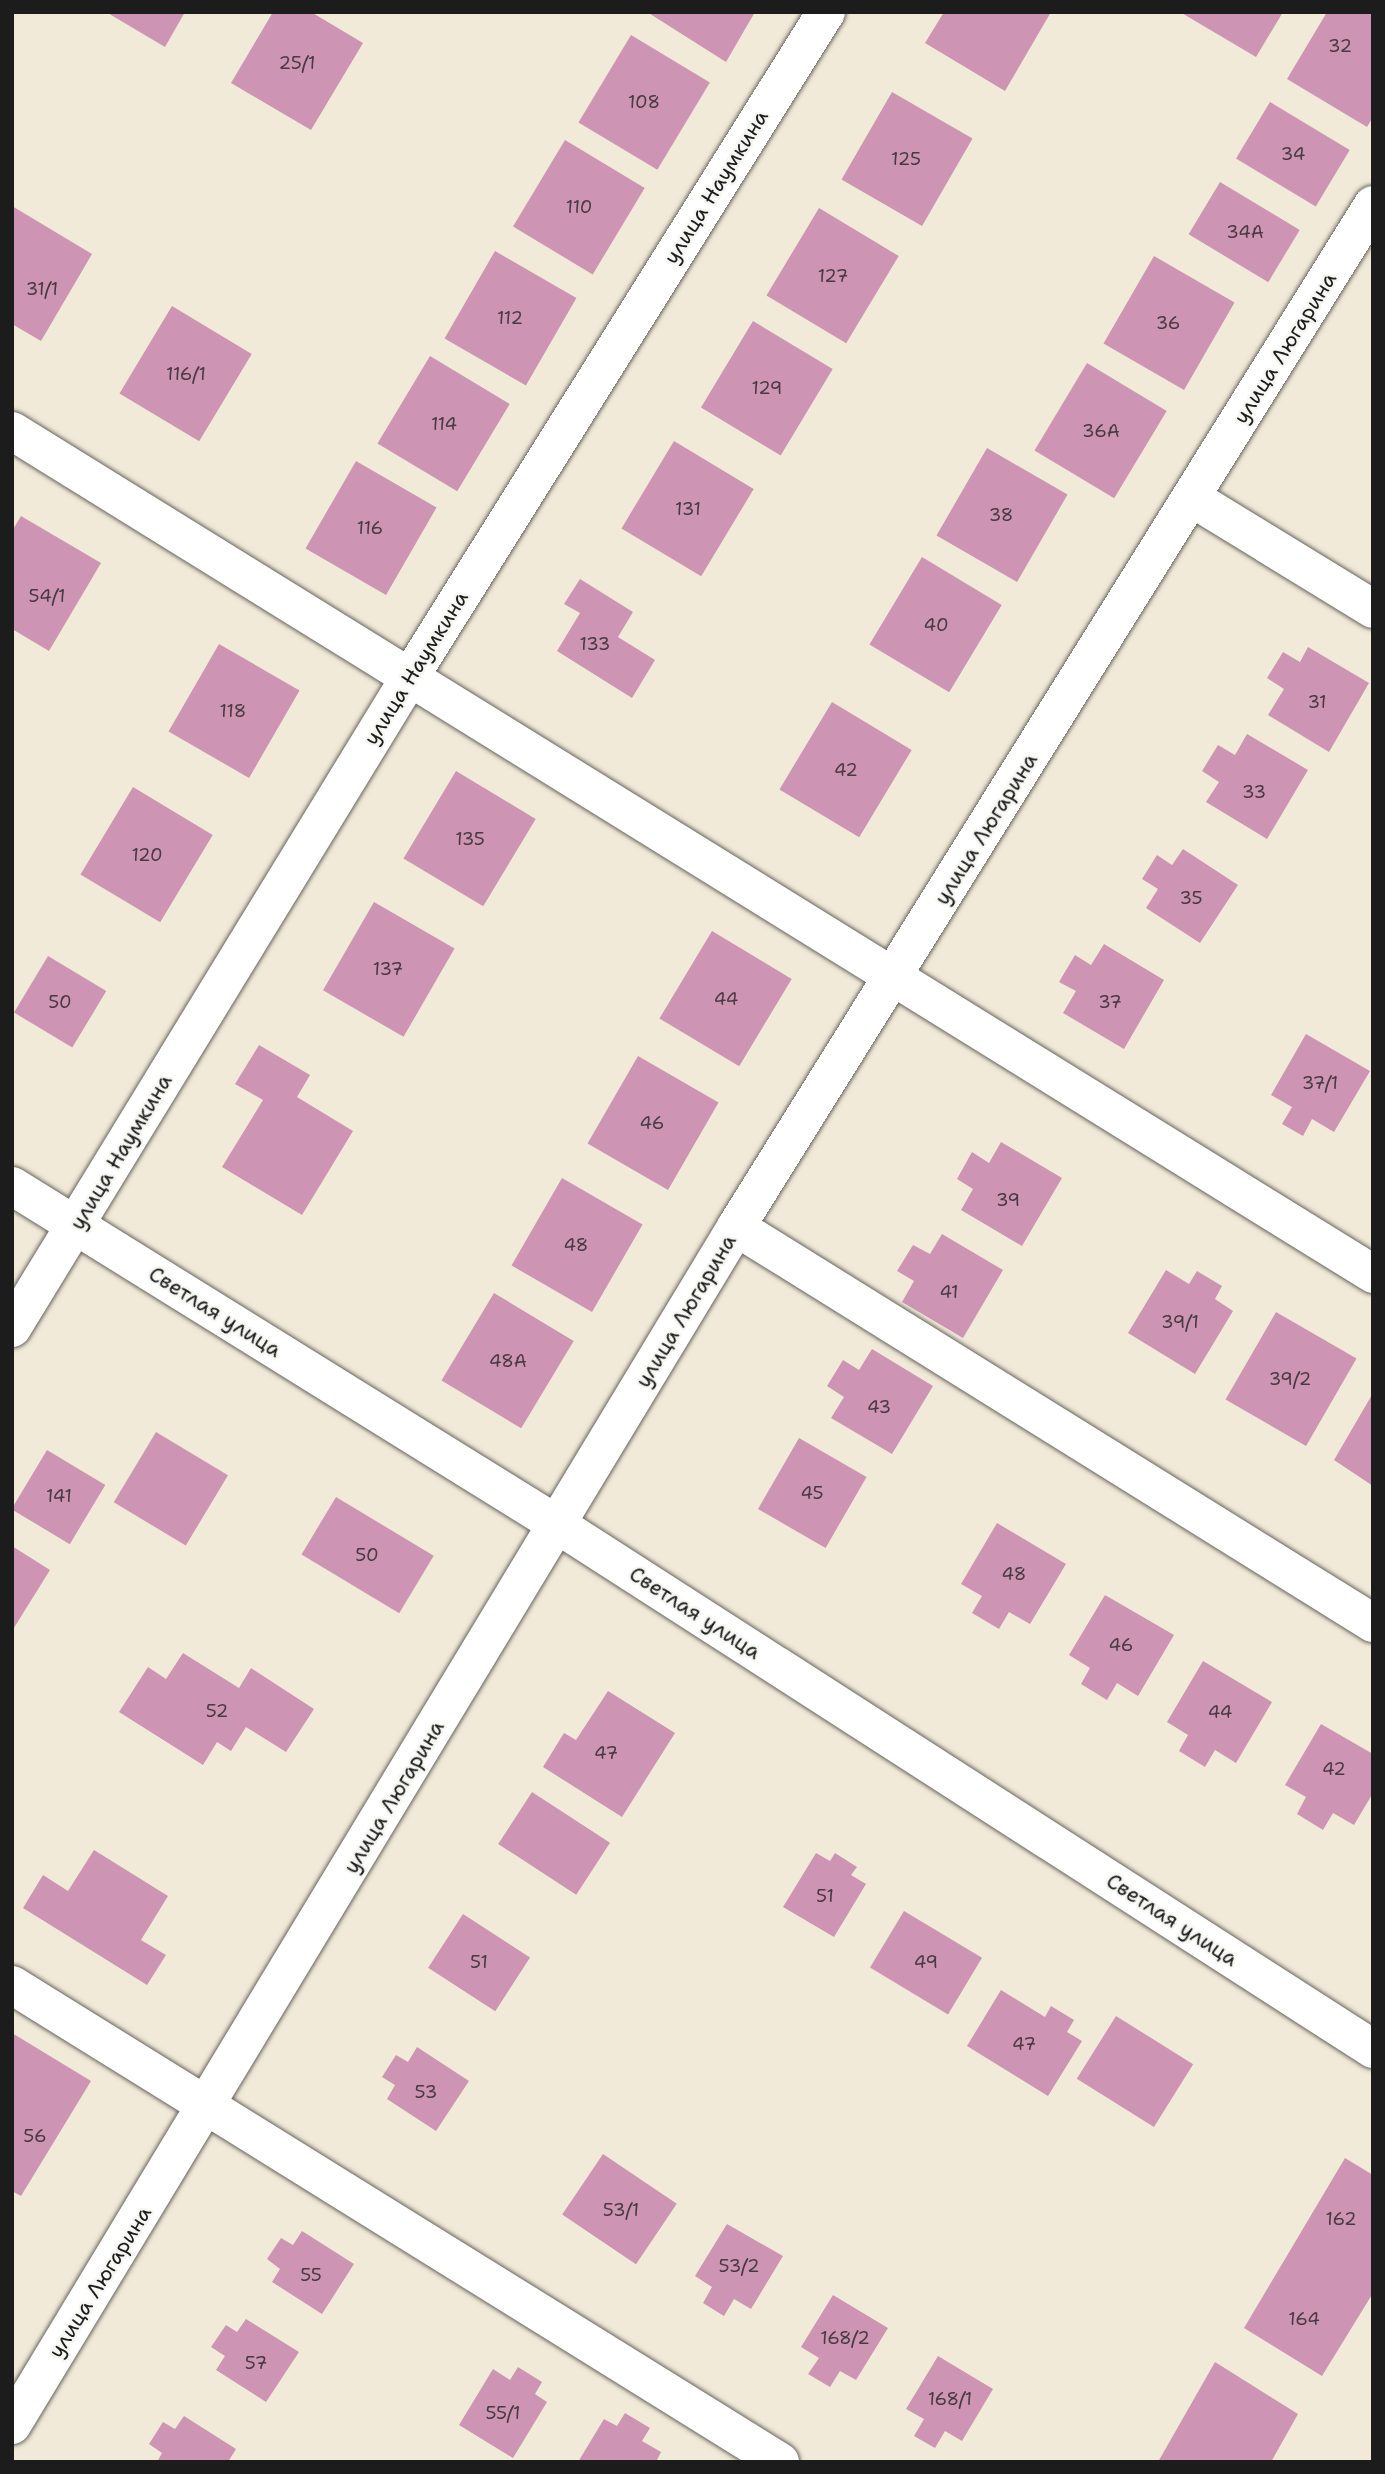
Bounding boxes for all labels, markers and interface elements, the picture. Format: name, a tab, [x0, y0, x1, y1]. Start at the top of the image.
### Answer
house number: 32	[1328, 35, 1352, 57]
house number: 25/1	[279, 52, 315, 74]
house number: 108	[628, 91, 660, 113]
street label: улица Наумкина	[658, 105, 774, 269]
house number: 34	[1281, 143, 1305, 165]
house number: 125	[891, 148, 921, 170]
house number: 110	[566, 196, 592, 218]
house number: 34А	[1226, 221, 1264, 243]
house number: 127	[818, 265, 848, 287]
street label: улица Люгарина	[1228, 268, 1342, 428]
house number: 31/1	[26, 278, 58, 300]
house number: 112	[497, 307, 523, 329]
house number: 36	[1156, 312, 1180, 334]
house number: 116/1	[166, 363, 206, 385]
house number: 129	[752, 377, 782, 399]
house number: 114	[431, 413, 457, 435]
house number: 36А	[1082, 420, 1120, 442]
house number: 131	[675, 498, 701, 520]
house number: 38	[989, 504, 1013, 526]
house number: 116	[357, 517, 383, 539]
house number: 54/1	[29, 585, 65, 607]
street label: улица Наумкина	[358, 586, 474, 750]
house number: 40	[923, 614, 949, 636]
house number: 133	[580, 633, 610, 655]
house number: 31	[1307, 691, 1327, 713]
house number: 118	[220, 700, 246, 722]
street label: улица Люгарина	[929, 749, 1043, 909]
house number: 42	[834, 759, 858, 781]
house number: 33	[1242, 781, 1266, 803]
house number: 135	[455, 828, 485, 850]
house number: 120	[131, 844, 163, 866]
house number: 35	[1179, 887, 1203, 909]
house number: 137	[373, 958, 403, 980]
house number: 44	[714, 988, 738, 1010]
house number: 50	[48, 991, 72, 1013]
house number: 37	[1098, 991, 1122, 1013]
street label: улица Наумкина	[65, 1070, 177, 1234]
house number: 37/1	[1302, 1072, 1338, 1094]
house number: 46	[640, 1112, 664, 1134]
house number: 39	[996, 1189, 1020, 1211]
street label: улица Люгарина	[630, 1230, 742, 1392]
house number: 48	[564, 1234, 588, 1256]
street label: Светлая улица	[144, 1261, 286, 1363]
house number: 41	[939, 1281, 959, 1303]
house number: 39/1	[1161, 1311, 1199, 1333]
house number: 48А	[489, 1350, 527, 1372]
house number: 39/2	[1269, 1368, 1311, 1390]
house number: 43	[867, 1396, 891, 1418]
house number: 45	[800, 1482, 824, 1504]
house number: 141	[46, 1485, 72, 1507]
house number: 50	[355, 1544, 379, 1566]
street label: Светлая улица	[625, 1561, 765, 1665]
house number: 48	[1002, 1563, 1026, 1585]
house number: 46	[1109, 1634, 1133, 1656]
house number: 52	[206, 1700, 228, 1722]
house number: 44	[1208, 1701, 1232, 1723]
street label: улица Люгарина	[338, 1716, 450, 1878]
house number: 47	[594, 1742, 618, 1764]
house number: 42	[1322, 1758, 1346, 1780]
street label: Светлая улица	[1102, 1868, 1242, 1972]
house number: 51	[816, 1885, 834, 1907]
house number: 51	[470, 1951, 488, 1973]
house number: 49	[914, 1951, 938, 1973]
house number: 47	[1012, 2033, 1036, 2055]
house number: 53	[415, 2081, 437, 2103]
house number: 56	[23, 2125, 47, 2147]
house number: 53/1	[603, 2199, 639, 2221]
street label: улица Люгарина	[43, 2202, 157, 2362]
house number: 162	[1326, 2208, 1356, 2230]
house number: 53/2	[718, 2255, 760, 2277]
house number: 55	[300, 2264, 322, 2286]
house number: 164	[1288, 2308, 1320, 2330]
house number: 168/2	[820, 2327, 870, 2349]
house number: 57	[245, 2352, 267, 2374]
house number: 168/1	[928, 2388, 972, 2410]
house number: 55/1	[485, 2402, 521, 2424]

